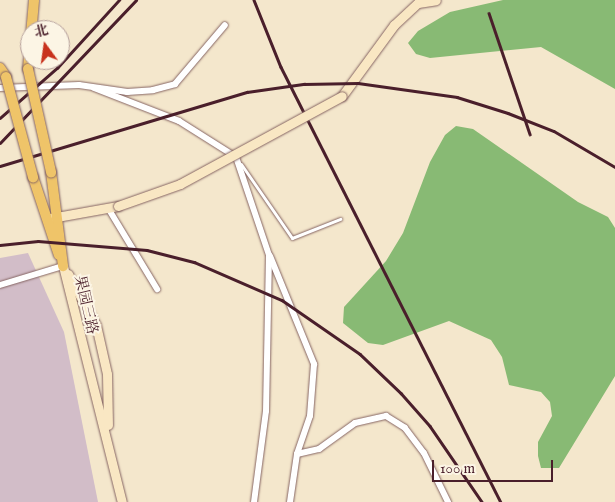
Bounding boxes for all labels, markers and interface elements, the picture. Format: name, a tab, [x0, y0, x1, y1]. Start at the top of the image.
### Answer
north arrow	[20, 20, 70, 70]
text: 北	[33, 21, 51, 42]
street label: 果园三路	[70, 274, 102, 336]
scale bar	[435, 450, 556, 482]
text: 100 m	[440, 459, 475, 478]

